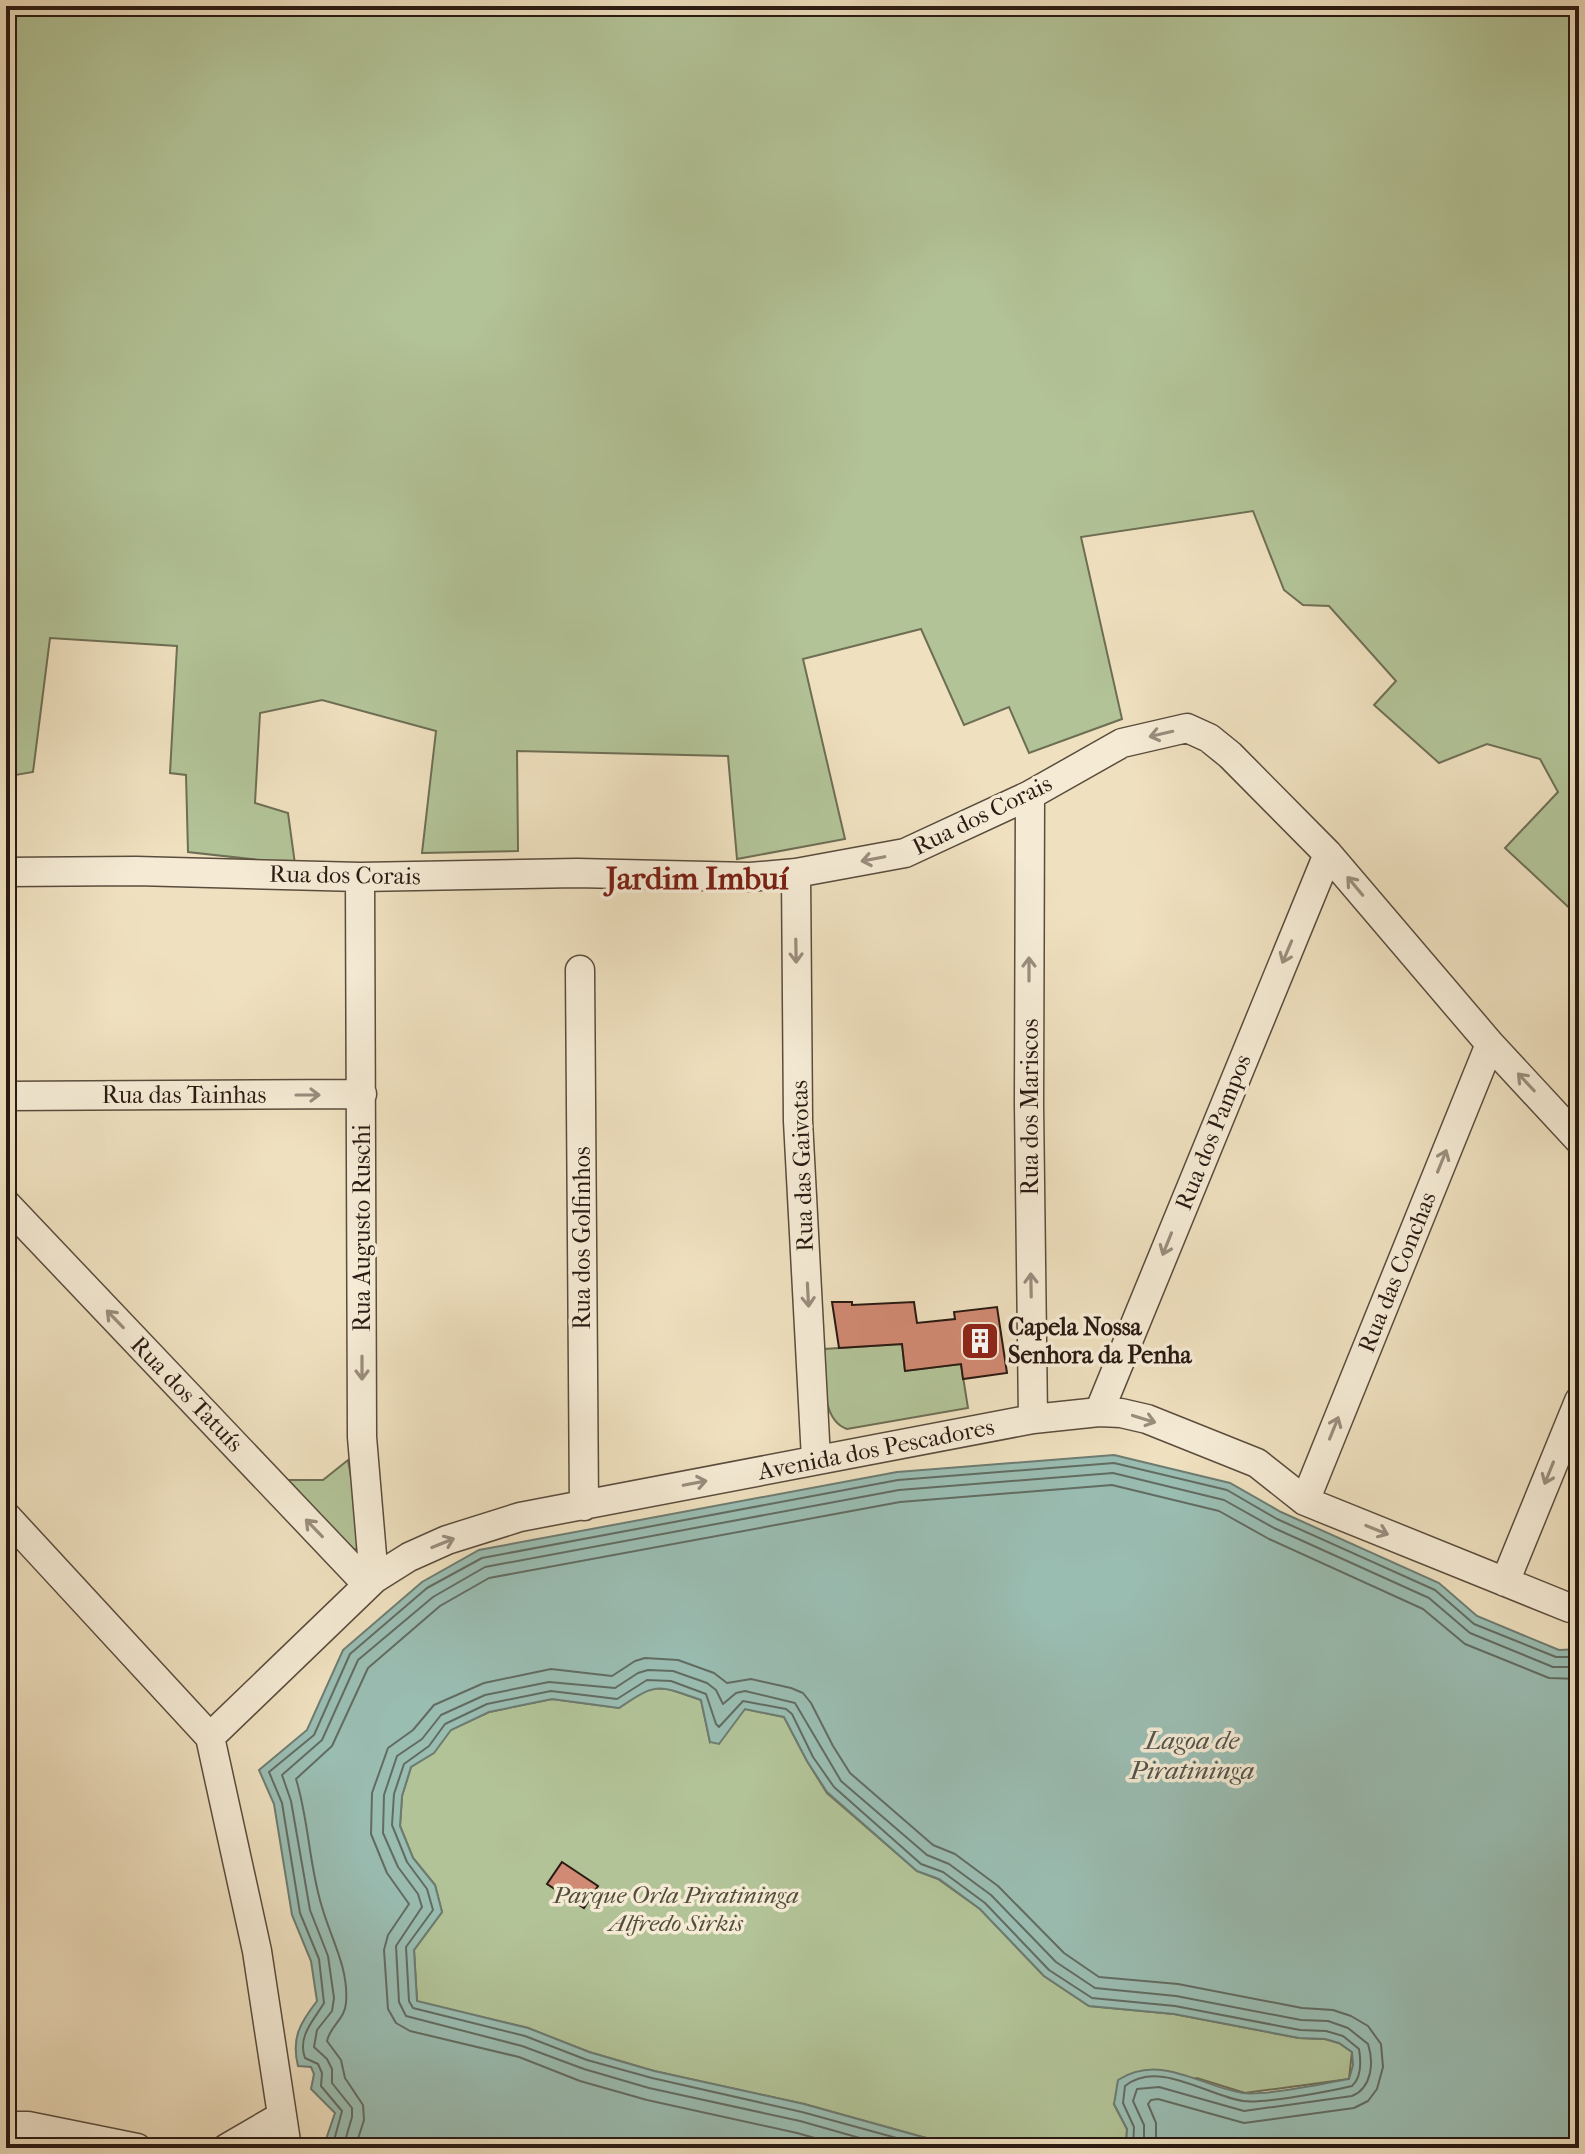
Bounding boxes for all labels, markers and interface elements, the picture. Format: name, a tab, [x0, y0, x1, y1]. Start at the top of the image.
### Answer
one-way arrow	[1148, 727, 1174, 742]
street label: Rua dos Corais	[908, 769, 1056, 861]
one-way arrow	[861, 852, 886, 867]
street label: Rua dos Corais	[269, 860, 421, 890]
district label: Jardim Imbuí	[603, 860, 790, 897]
one-way arrow	[1347, 876, 1365, 897]
one-way arrow	[789, 937, 804, 964]
one-way arrow	[1279, 939, 1294, 964]
one-way arrow	[1021, 956, 1037, 983]
street label: Rua dos Mariscos	[1016, 1018, 1044, 1195]
street label: Rua dos Pampos	[1169, 1050, 1257, 1214]
one-way arrow	[1517, 1073, 1535, 1093]
street label: Rua das Gaivotas	[785, 1079, 819, 1252]
street label: Rua das Tainhas	[102, 1081, 267, 1109]
one-way arrow	[294, 1087, 321, 1103]
street label: Rua Augusto Ruschi	[348, 1124, 376, 1332]
street label: Rua dos Golfinhos	[568, 1146, 596, 1330]
one-way arrow	[1436, 1149, 1450, 1174]
street label: Rua das Conchas	[1352, 1187, 1442, 1356]
one-way arrow	[1159, 1231, 1173, 1256]
one-way arrow	[1024, 1272, 1039, 1299]
one-way arrow	[800, 1281, 815, 1308]
one-way arrow	[106, 1310, 125, 1329]
place label: Capela Nossa Senhora da Penha	[1008, 1313, 1193, 1369]
building icon: Capela Nossa Senhora da Penha	[959, 1320, 1001, 1362]
street label: Rua dos Tatuís	[125, 1331, 249, 1458]
one-way arrow	[354, 1354, 370, 1381]
street label: Avenida dos Pescadores	[755, 1412, 997, 1486]
one-way arrow	[1130, 1412, 1156, 1427]
one-way arrow	[1328, 1416, 1342, 1441]
one-way arrow	[1541, 1460, 1556, 1485]
one-way arrow	[682, 1475, 707, 1490]
one-way arrow	[304, 1518, 323, 1538]
one-way arrow	[1364, 1523, 1389, 1538]
one-way arrow	[430, 1535, 455, 1549]
water label: Lagoa de Piratininga	[1129, 1725, 1254, 1786]
park label: Parque Orla Piratininga Alfredo Sirkis	[552, 1881, 799, 1937]

